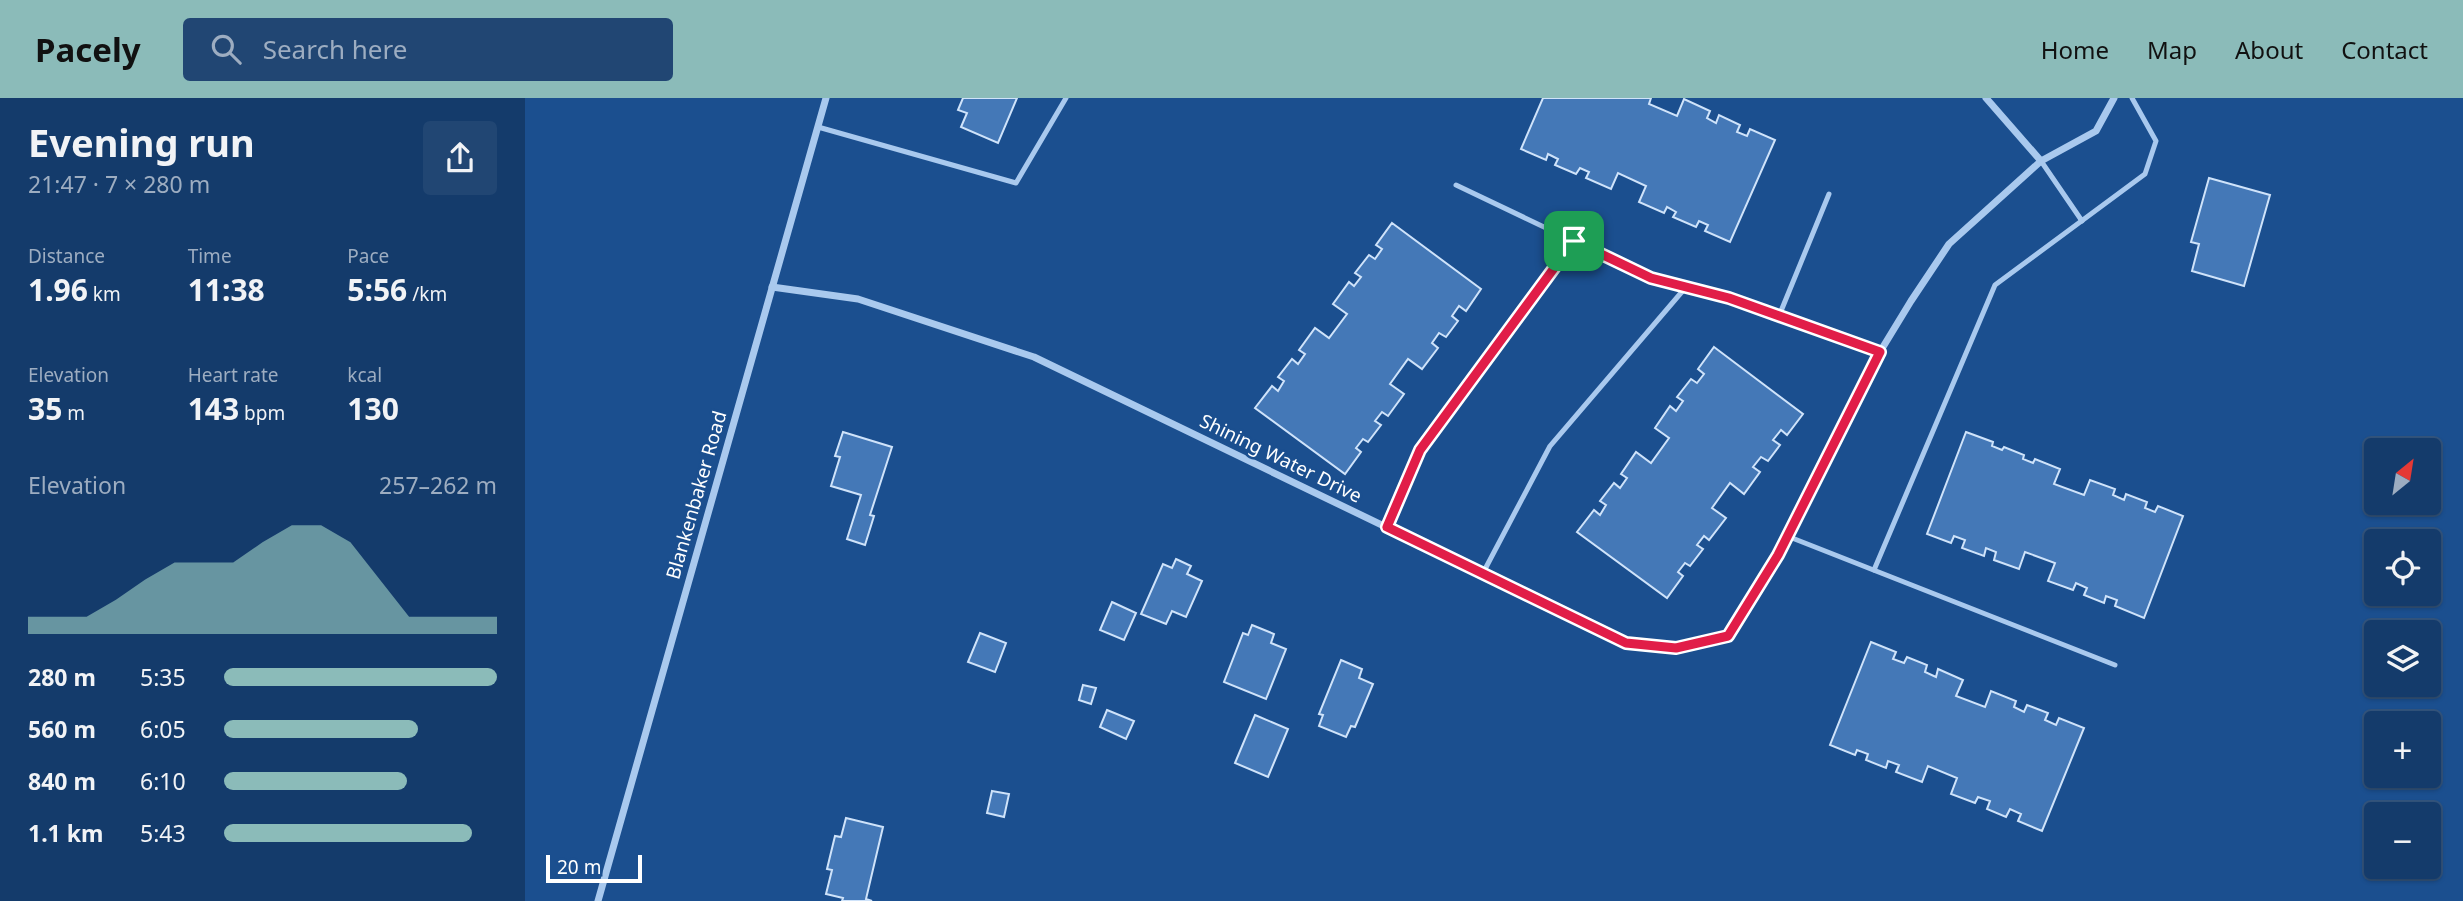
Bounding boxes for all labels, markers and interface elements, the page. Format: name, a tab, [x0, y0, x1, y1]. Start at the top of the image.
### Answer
search box	[183, 18, 673, 81]
text: Pacely	[35, 27, 141, 72]
icon: search	[207, 30, 245, 68]
text: Search here	[263, 31, 407, 67]
text: Home	[2041, 33, 2109, 66]
text: Map	[2147, 33, 2197, 66]
text: About	[2235, 33, 2303, 66]
text: Contact	[2341, 33, 2428, 66]
text: Evening run	[28, 116, 255, 168]
button: share	[423, 121, 497, 195]
text: 21:47 · 7 × 280 m	[28, 168, 210, 200]
pin	[1544, 211, 1604, 271]
icon: arrive	[1555, 222, 1593, 260]
text: Distance	[28, 243, 105, 269]
text: Time	[188, 243, 232, 269]
text: Pace	[347, 243, 389, 269]
text: 1.96	[28, 269, 88, 310]
text: 11:38	[188, 269, 265, 310]
text: 5:56	[347, 269, 407, 310]
text: km	[88, 281, 121, 307]
text: /km	[407, 281, 447, 307]
text: Elevation	[28, 362, 109, 388]
text: Heart rate	[188, 362, 278, 388]
text: kcal	[347, 362, 382, 388]
text: 35	[28, 388, 62, 429]
text: 143	[188, 388, 239, 429]
text: 130	[347, 388, 399, 429]
text: m	[62, 400, 85, 426]
text: bpm	[239, 400, 285, 426]
street label: Shining Water Drive	[1196, 407, 1366, 509]
street label: Blankenbaker Road	[660, 408, 732, 582]
north arrow	[2364, 438, 2441, 514]
map controls	[2364, 438, 2441, 879]
text: Elevation	[28, 469, 126, 501]
text: 257–262 m	[379, 469, 497, 501]
button: locate	[2364, 529, 2441, 606]
button: layers	[2364, 620, 2441, 697]
text: 280 m	[28, 661, 96, 693]
text: 5:35	[140, 661, 186, 693]
button: +	[2364, 711, 2441, 788]
text: 560 m	[28, 713, 96, 745]
text: 6:05	[140, 713, 186, 745]
text: 840 m	[28, 765, 96, 797]
text: 6:10	[140, 765, 186, 797]
button: −	[2364, 802, 2441, 879]
text: 1.1 km	[28, 817, 103, 849]
text: 5:43	[140, 817, 186, 849]
scale bar	[546, 852, 642, 884]
text: 20 m	[557, 854, 601, 880]

